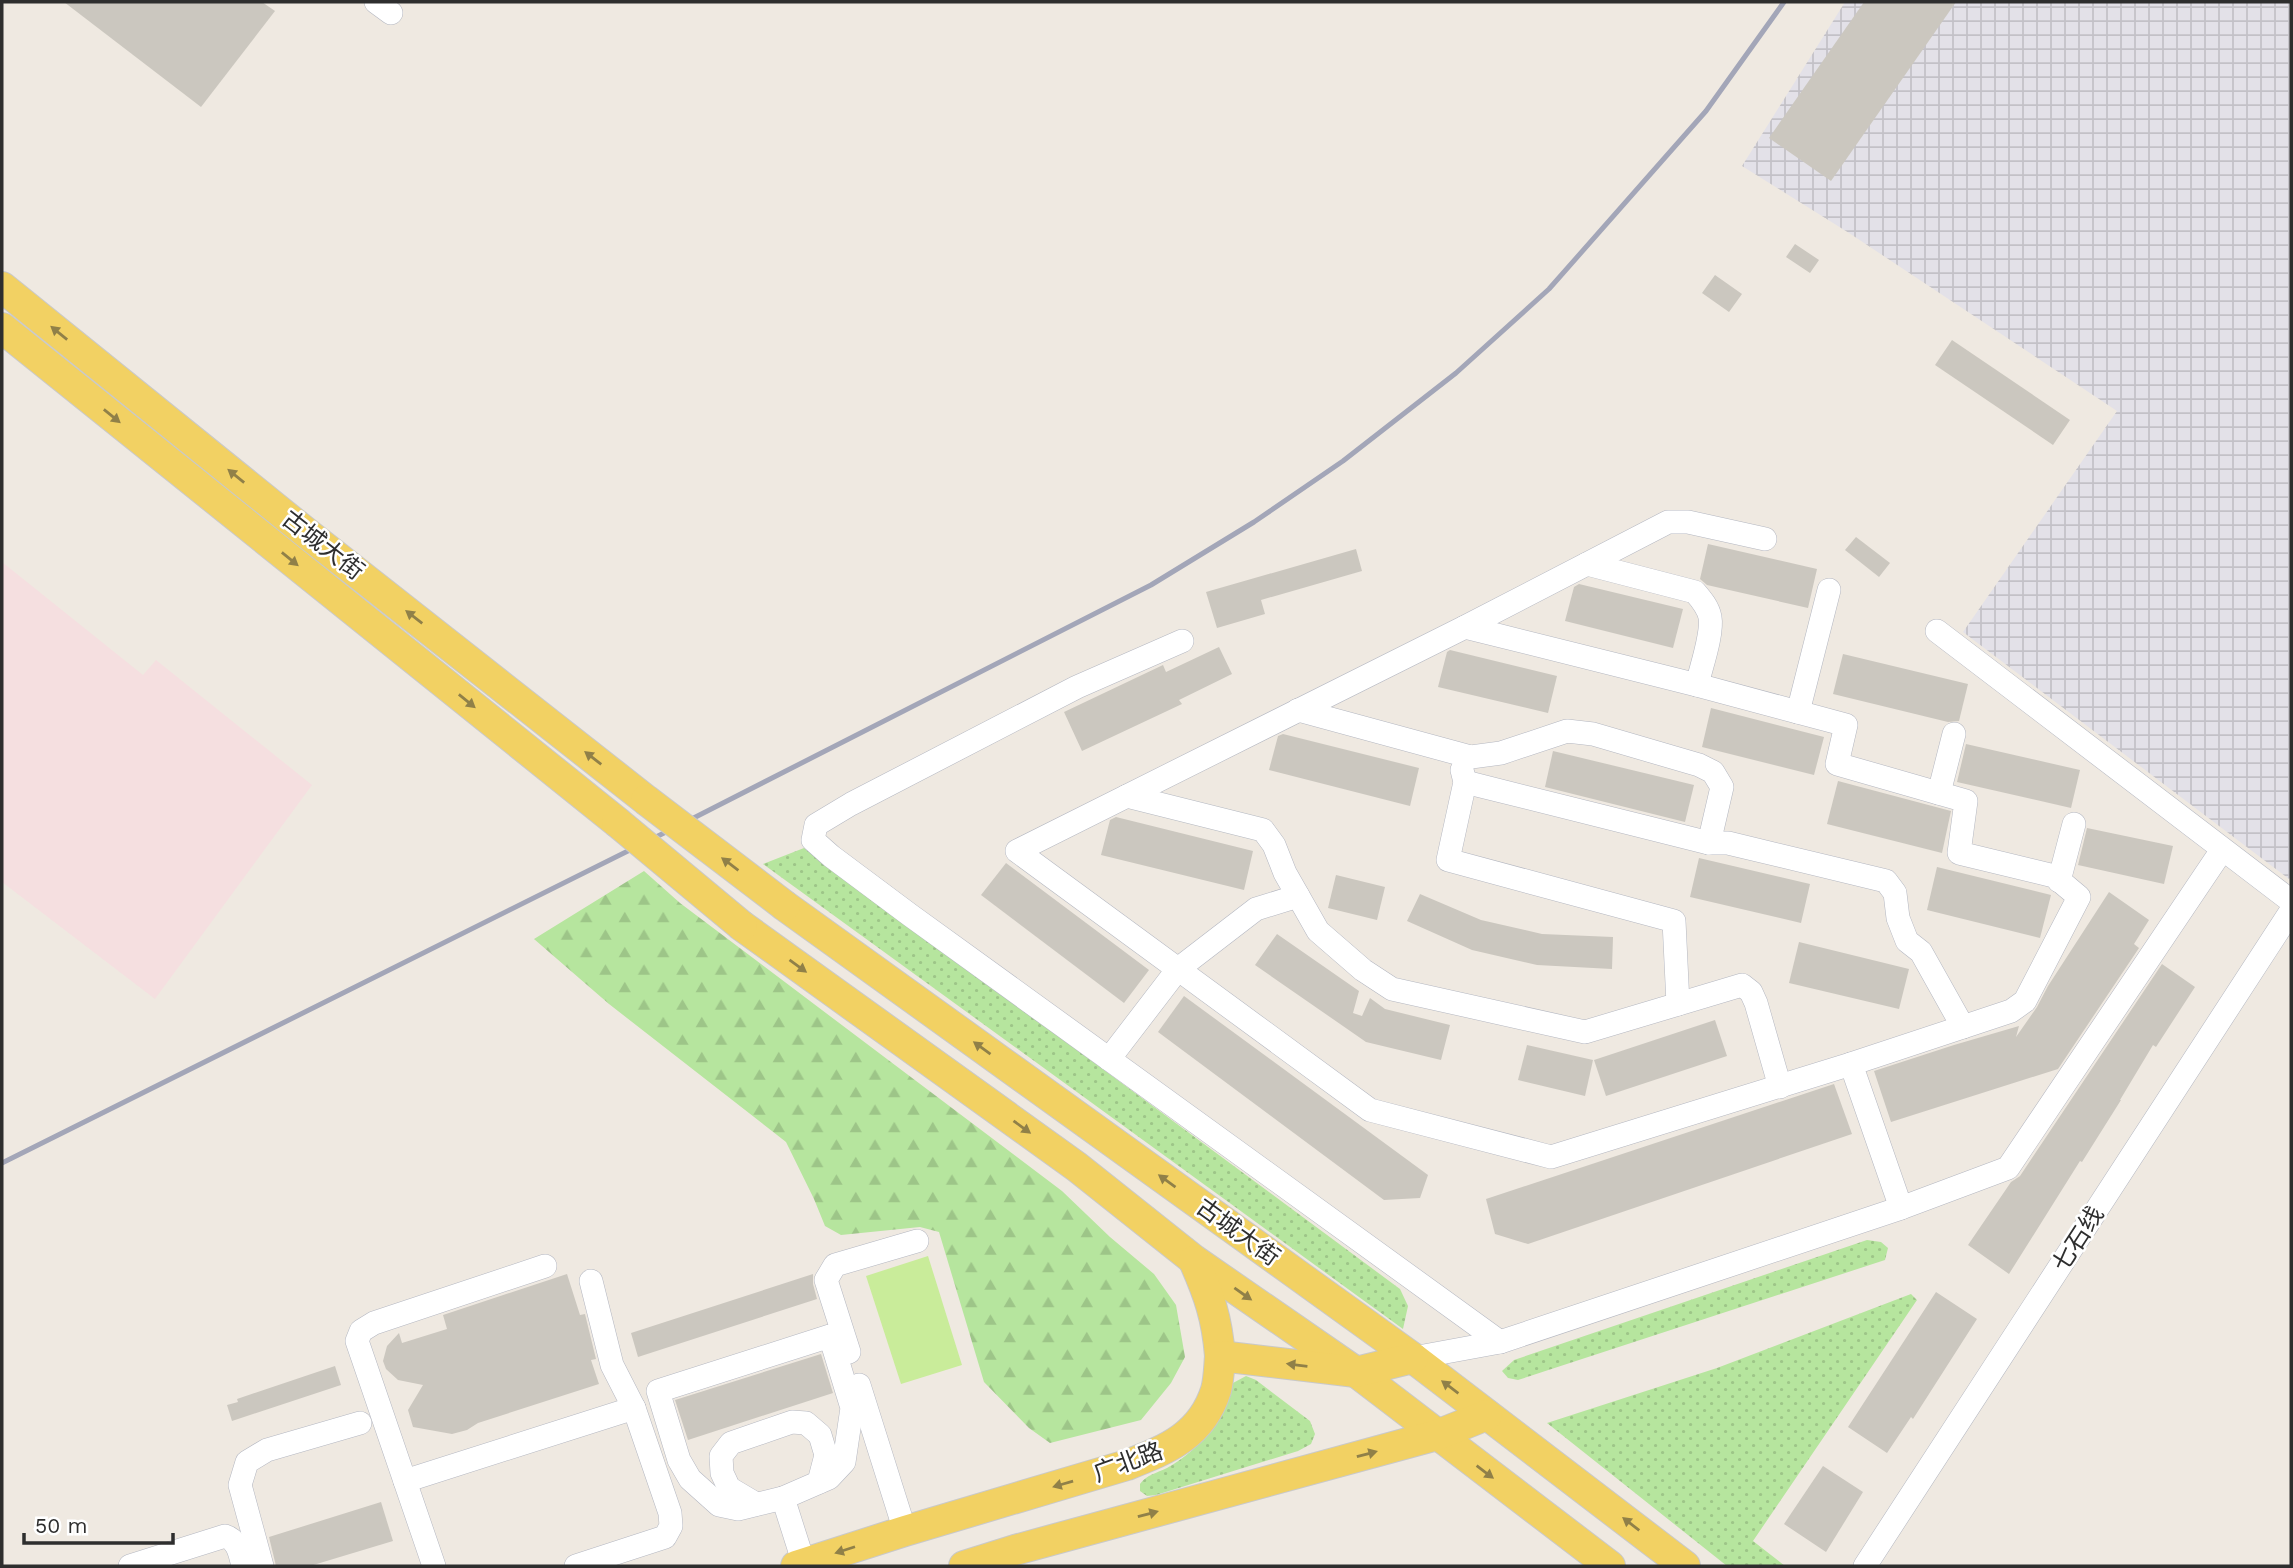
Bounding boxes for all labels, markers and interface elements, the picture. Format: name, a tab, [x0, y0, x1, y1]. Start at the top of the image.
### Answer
one-way arrow	[50, 326, 67, 341]
one-way arrow	[103, 409, 121, 424]
one-way arrow	[227, 468, 245, 483]
street label: 古城大街	[277, 504, 369, 586]
one-way arrow	[281, 551, 298, 566]
one-way arrow	[405, 610, 423, 625]
one-way arrow	[457, 694, 475, 709]
one-way arrow	[584, 751, 601, 766]
one-way arrow	[722, 857, 740, 872]
one-way arrow	[789, 958, 807, 972]
one-way arrow	[973, 1041, 991, 1055]
one-way arrow	[1013, 1120, 1031, 1134]
one-way arrow	[1158, 1174, 1176, 1188]
street label: 古城大街	[1191, 1192, 1285, 1272]
street label: 七石线	[2047, 1201, 2109, 1277]
one-way arrow	[1234, 1287, 1252, 1301]
one-way arrow	[1286, 1360, 1308, 1371]
one-way arrow	[1441, 1380, 1459, 1394]
street label: 广北路	[1089, 1437, 1167, 1487]
one-way arrow	[1356, 1448, 1378, 1459]
one-way arrow	[1476, 1464, 1494, 1479]
one-way arrow	[1052, 1480, 1073, 1490]
scale bar	[24, 1502, 173, 1546]
one-way arrow	[1137, 1508, 1159, 1519]
text: 50 m	[35, 1513, 87, 1538]
one-way arrow	[1623, 1517, 1641, 1532]
one-way arrow	[834, 1546, 855, 1556]

